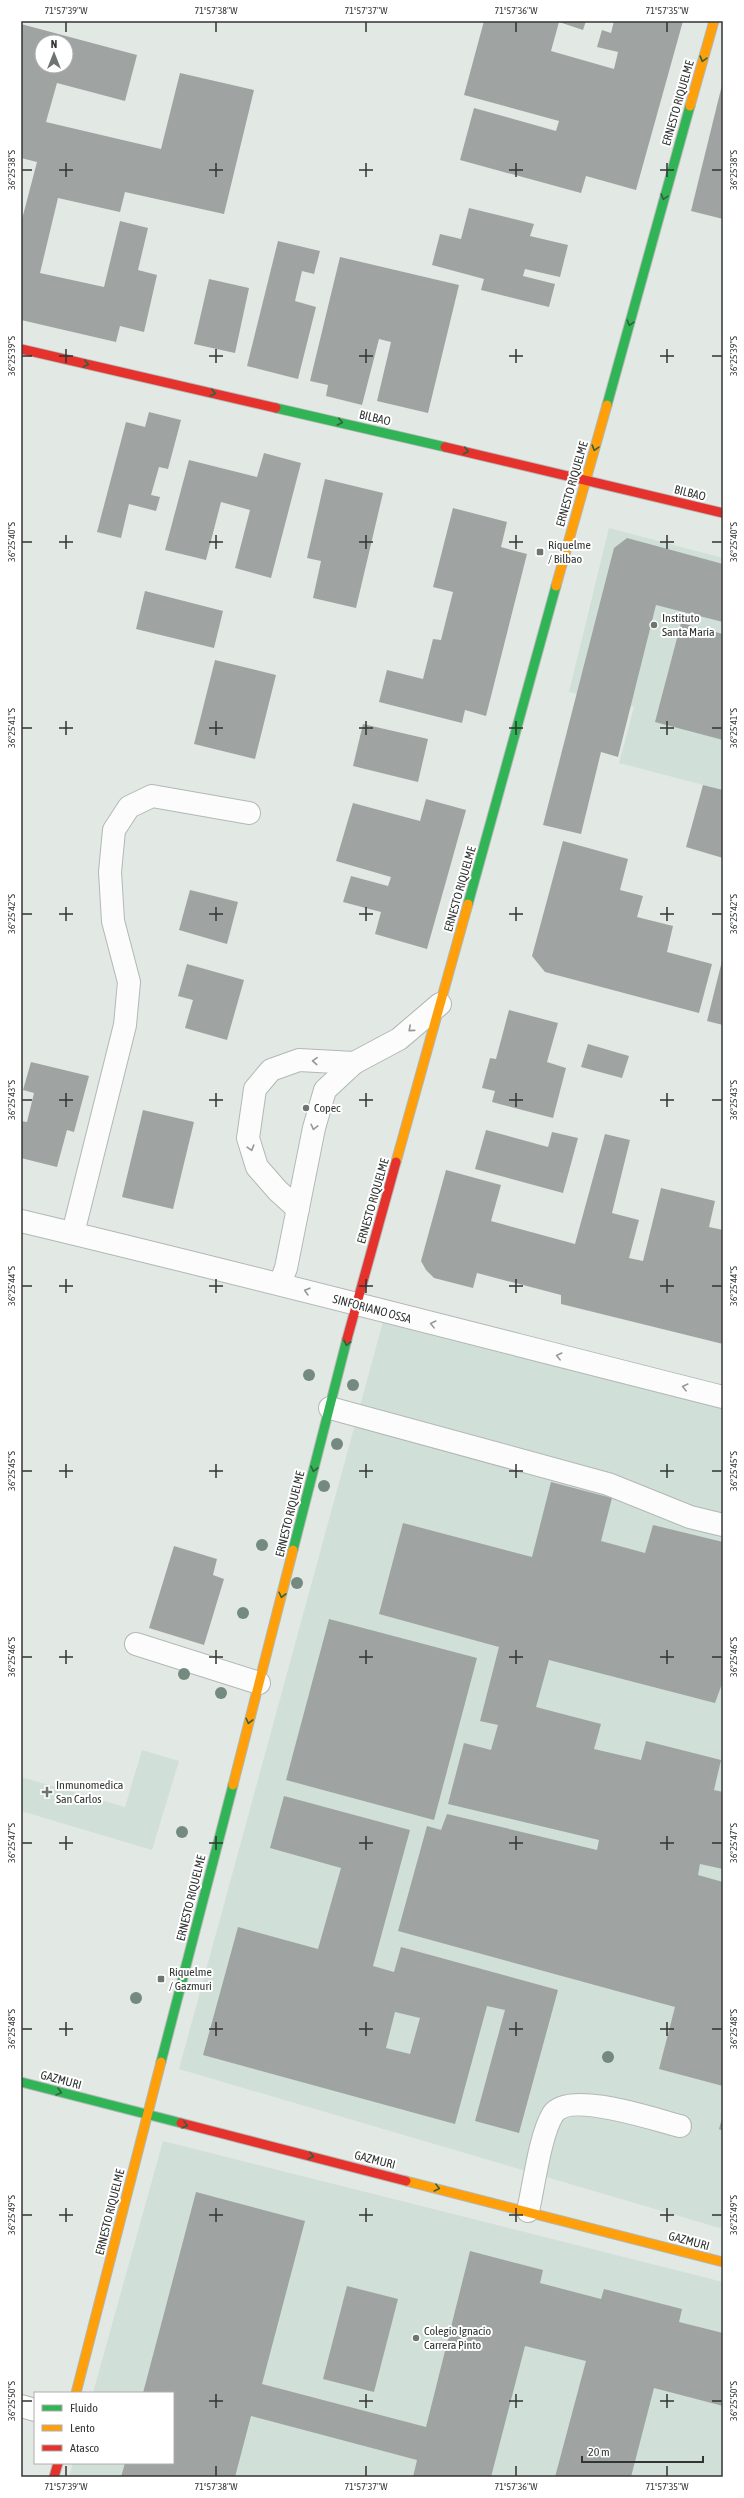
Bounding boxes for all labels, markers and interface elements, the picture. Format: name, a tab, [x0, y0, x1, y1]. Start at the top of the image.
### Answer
text: 71°57'39"W	[44, 5, 88, 16]
text: 71°57'38"W	[194, 5, 238, 16]
text: 71°57'37"W	[344, 5, 388, 16]
text: 71°57'36"W	[494, 5, 538, 16]
text: 71°57'35"W	[645, 5, 689, 16]
north arrow	[34, 34, 74, 74]
text: N	[51, 38, 57, 50]
one-way arrow	[699, 55, 708, 62]
street label: ERNESTO RIQUELME	[659, 59, 697, 147]
text: 36°25'38"S	[6, 150, 17, 190]
text: 36°25'38"S	[728, 150, 739, 190]
one-way arrow	[661, 194, 669, 201]
one-way arrow	[626, 319, 634, 326]
text: 36°25'39"S	[6, 336, 17, 376]
text: 36°25'39"S	[728, 336, 739, 376]
one-way arrow	[83, 359, 89, 367]
one-way arrow	[210, 388, 216, 396]
street label: BILBAO	[358, 408, 392, 428]
one-way arrow	[336, 417, 343, 426]
street label: ERNESTO RIQUELME	[553, 440, 591, 528]
one-way arrow	[591, 444, 600, 451]
one-way arrow	[463, 447, 470, 455]
street label: BILBAO	[673, 482, 707, 504]
text: 36°25'40"S	[6, 522, 17, 562]
text: 36°25'40"S	[728, 522, 739, 562]
place label: Riquelme / Bilbao	[548, 538, 591, 566]
marker: Riquelme / Bilbao	[535, 547, 545, 557]
place label: Instituto Santa María	[662, 611, 715, 639]
marker: Instituto Santa María	[649, 620, 659, 630]
text: 36°25'41"S	[6, 708, 17, 748]
text: 36°25'41"S	[728, 708, 739, 748]
street label: ERNESTO RIQUELME	[441, 845, 479, 933]
text: 36°25'42"S	[6, 894, 17, 934]
text: 36°25'42"S	[728, 894, 739, 934]
one-way arrow	[408, 1025, 415, 1032]
one-way arrow	[312, 1057, 318, 1065]
text: 36°25'43"S	[6, 1080, 17, 1120]
text: 36°25'43"S	[728, 1080, 739, 1120]
place label: Copec	[314, 1101, 341, 1115]
marker: Copec	[301, 1103, 311, 1113]
one-way arrow	[311, 1124, 319, 1130]
one-way arrow	[246, 1144, 255, 1151]
street label: ERNESTO RIQUELME	[354, 1157, 392, 1245]
text: 36°25'44"S	[6, 1266, 17, 1306]
text: 36°25'44"S	[728, 1266, 739, 1306]
one-way arrow	[304, 1287, 311, 1296]
street label: SINFORIANO OSSA	[331, 1292, 413, 1326]
one-way arrow	[430, 1321, 436, 1329]
one-way arrow	[343, 1340, 351, 1346]
one-way arrow	[556, 1352, 562, 1360]
one-way arrow	[682, 1384, 688, 1392]
text: 36°25'45"S	[6, 1451, 17, 1491]
text: 36°25'45"S	[728, 1451, 739, 1491]
one-way arrow	[310, 1465, 319, 1472]
street label: ERNESTO RIQUELME	[273, 1470, 307, 1558]
one-way arrow	[278, 1591, 287, 1598]
text: 36°25'46"S	[6, 1637, 17, 1677]
text: 36°25'46"S	[728, 1637, 739, 1677]
one-way arrow	[246, 1717, 254, 1724]
place label: Inmunomedica San Carlos	[56, 1778, 123, 1806]
marker: Inmunomedica San Carlos	[41, 1786, 53, 1798]
text: 36°25'47"S	[6, 1823, 17, 1863]
text: 36°25'47"S	[728, 1823, 739, 1863]
street label: ERNESTO RIQUELME	[174, 1854, 208, 1942]
place label: Riquelme / Gazmuri	[169, 1965, 212, 1993]
marker: Riquelme / Gazmuri	[156, 1974, 166, 1984]
text: 36°25'48"S	[6, 2009, 17, 2049]
text: 36°25'48"S	[728, 2009, 739, 2049]
street label: GAZMURI	[39, 2068, 83, 2092]
one-way arrow	[55, 2087, 62, 2096]
one-way arrow	[181, 2120, 188, 2128]
street label: GAZMURI	[353, 2148, 397, 2172]
one-way arrow	[307, 2152, 314, 2160]
street label: ERNESTO RIQUELME	[93, 2168, 127, 2256]
one-way arrow	[433, 2183, 440, 2192]
text: 36°25'49"S	[6, 2195, 17, 2235]
text: 36°25'49"S	[728, 2195, 739, 2235]
street label: GAZMURI	[667, 2229, 711, 2253]
place label: Colegio Ignacio Carrera Pinto	[424, 2324, 492, 2352]
marker: Colegio Ignacio Carrera Pinto	[411, 2333, 421, 2343]
text: 36°25'50"S	[6, 2381, 17, 2421]
text: 36°25'50"S	[728, 2381, 739, 2421]
legend	[34, 2392, 174, 2464]
text: Fluido	[70, 2401, 98, 2415]
text: Lento	[70, 2421, 95, 2435]
scale bar	[582, 2438, 703, 2464]
text: Atasco	[70, 2441, 100, 2455]
text: 20 m	[588, 2445, 610, 2459]
text: 71°57'39"W	[44, 2481, 88, 2492]
text: 71°57'38"W	[194, 2481, 238, 2492]
text: 71°57'37"W	[344, 2481, 388, 2492]
text: 71°57'36"W	[494, 2481, 538, 2492]
text: 71°57'35"W	[645, 2481, 689, 2492]

